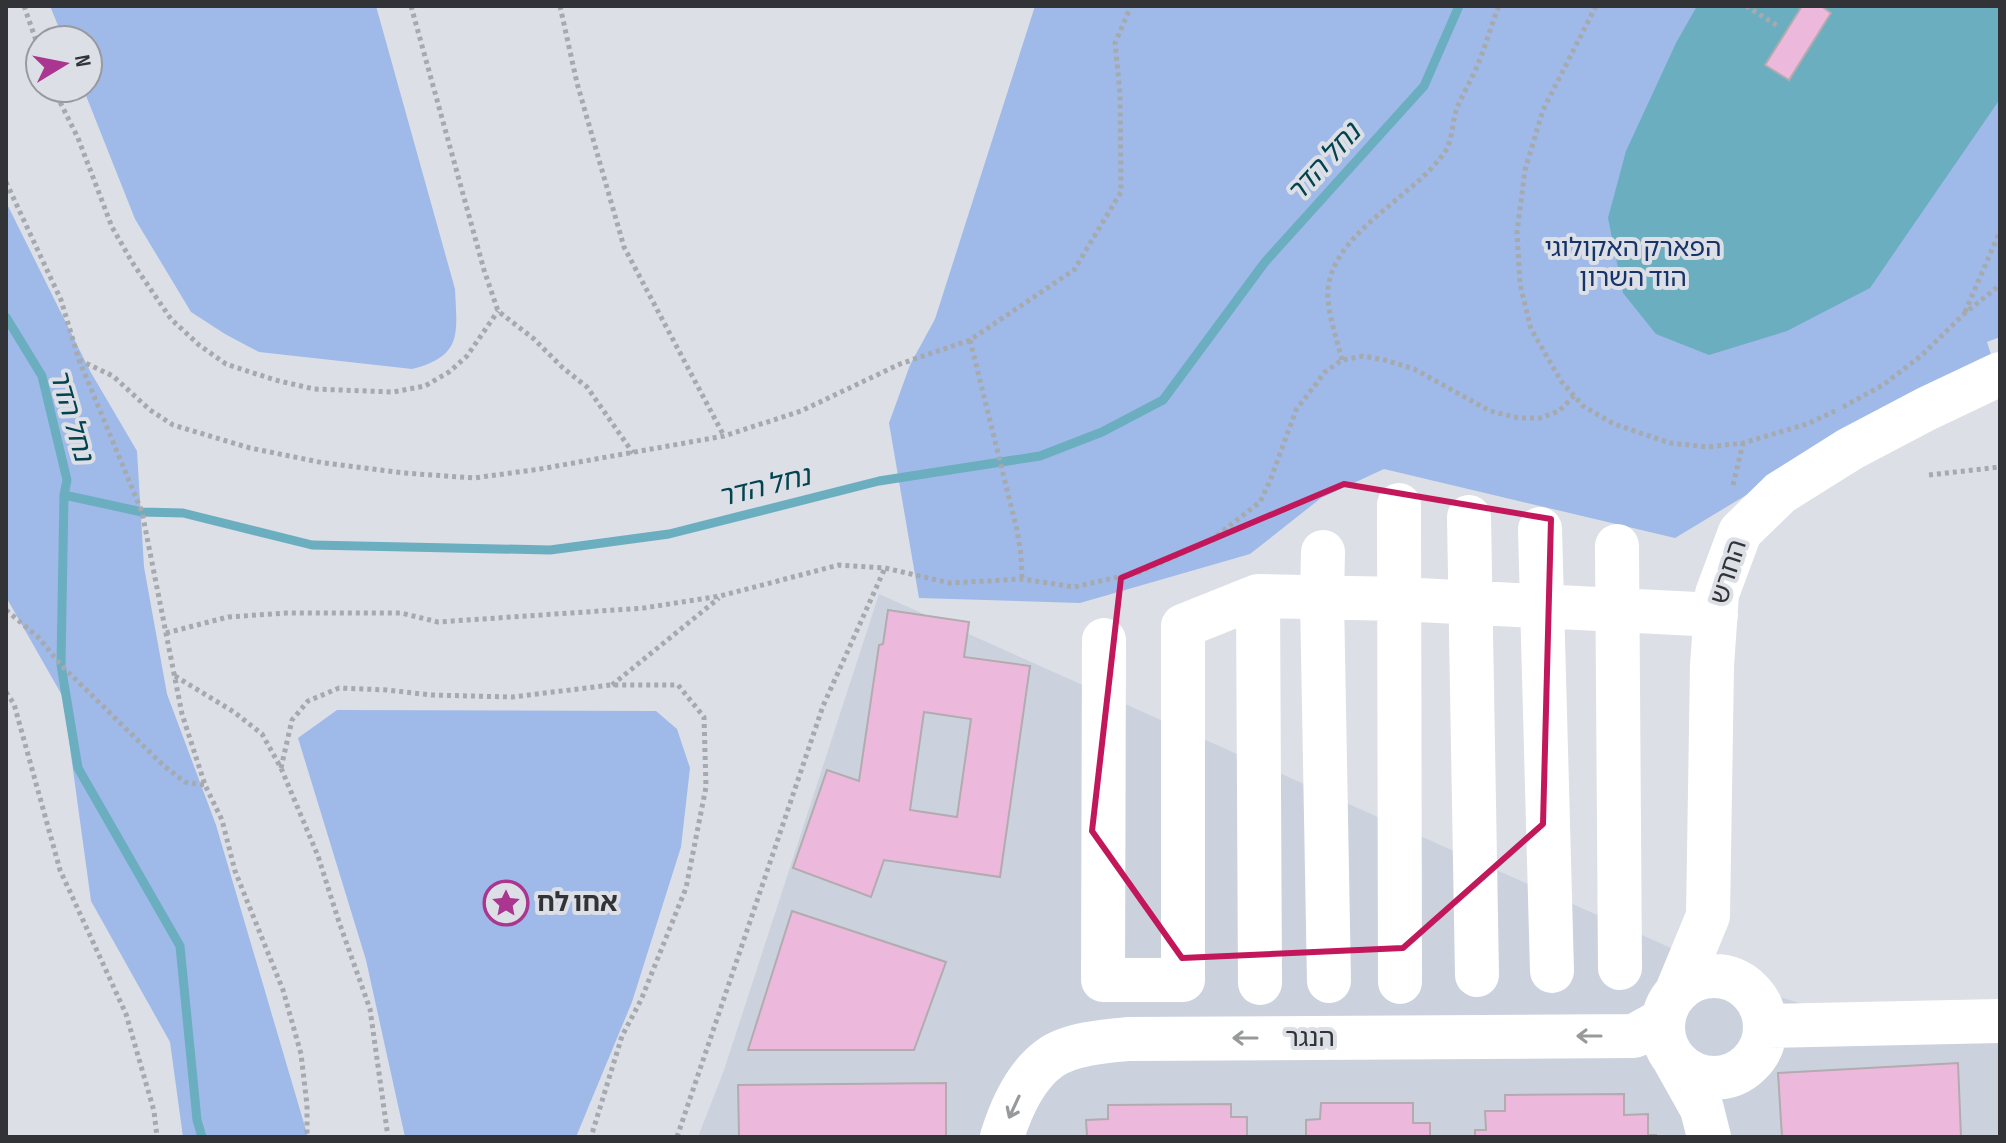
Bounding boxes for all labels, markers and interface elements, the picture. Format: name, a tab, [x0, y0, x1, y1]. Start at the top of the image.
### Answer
north arrow	[24, 24, 104, 104]
text: N	[68, 53, 97, 69]
water label: נחל הדר	[1280, 115, 1369, 209]
park label: הפארק האקולוגי הוד השרון	[1545, 233, 1721, 294]
water label: נחל הדר	[42, 365, 101, 467]
water label: נחל הדר	[714, 459, 816, 514]
street label: החרש	[1704, 536, 1754, 608]
place icon: אחו לח	[482, 879, 530, 927]
place label: אחו לח	[537, 888, 618, 919]
street label: הנגר	[1285, 1023, 1335, 1054]
one-way arrow	[1576, 1028, 1603, 1044]
one-way arrow	[1232, 1030, 1259, 1046]
one-way arrow	[1006, 1095, 1021, 1119]

